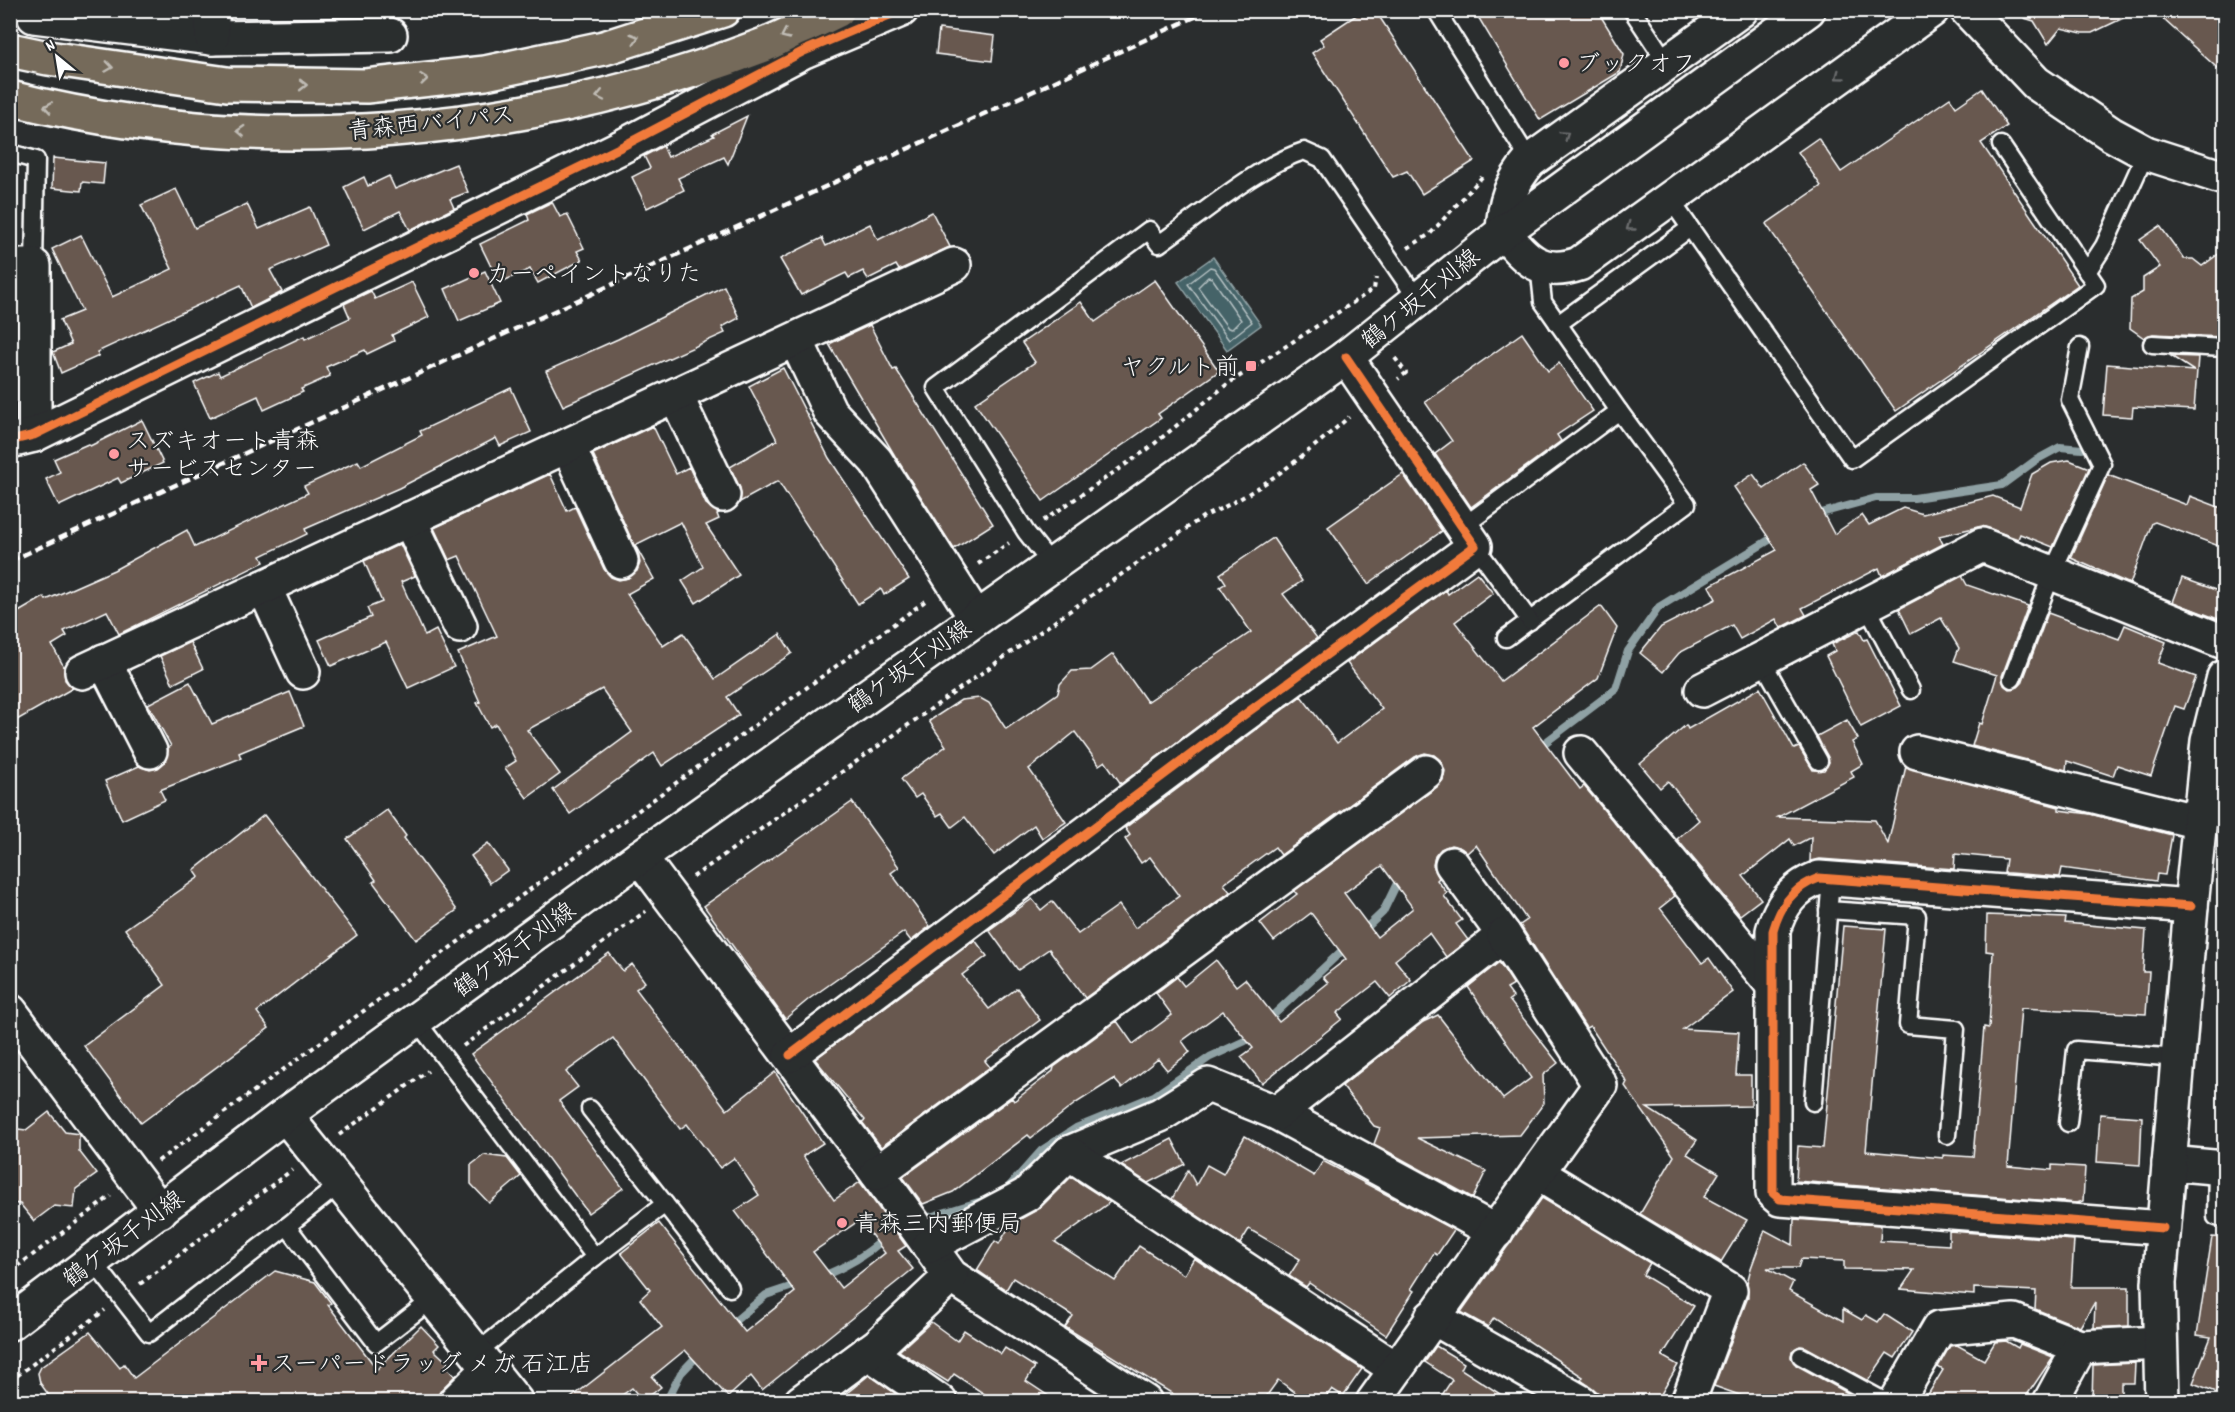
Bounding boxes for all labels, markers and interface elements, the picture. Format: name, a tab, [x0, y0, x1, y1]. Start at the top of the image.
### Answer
north arrow	[27, 27, 87, 87]
one-way arrow	[780, 28, 791, 40]
one-way arrow	[629, 33, 640, 45]
text: N	[42, 34, 60, 58]
place label: ブックオフ	[1576, 49, 1696, 83]
marker: ブックオフ	[1557, 56, 1571, 70]
one-way arrow	[105, 61, 114, 73]
one-way arrow	[1835, 69, 1846, 80]
one-way arrow	[419, 74, 428, 86]
one-way arrow	[299, 79, 308, 91]
one-way arrow	[595, 88, 605, 101]
street label: 青森西バイパス	[346, 99, 516, 151]
one-way arrow	[43, 101, 53, 114]
one-way arrow	[237, 125, 246, 138]
one-way arrow	[1558, 131, 1569, 142]
one-way arrow	[1626, 220, 1637, 231]
street label: 鶴ケ坂千刈線	[1355, 242, 1489, 359]
place label: カーペイントなりた	[486, 259, 702, 293]
marker: カーペイントなりた	[467, 266, 481, 280]
place label: ヤクルト前	[1120, 352, 1239, 386]
marker: ヤクルト前	[1244, 359, 1258, 373]
place label: スズキオート青森 サービスセンター	[126, 426, 319, 488]
marker: スズキオート青森 サービスセンター	[107, 447, 121, 461]
street label: 鶴ケ坂千刈線	[842, 613, 979, 724]
street label: 鶴ケ坂千刈線	[448, 895, 584, 1008]
street label: 鶴ケ坂千刈線	[57, 1183, 193, 1297]
place label: 青森三内郵便局	[854, 1209, 1022, 1243]
marker: 青森三内郵便局	[835, 1216, 849, 1230]
place label: スーパードラッグ メガ 石江店	[271, 1349, 593, 1383]
marker: スーパードラッグ メガ 石江店	[252, 1356, 266, 1370]

